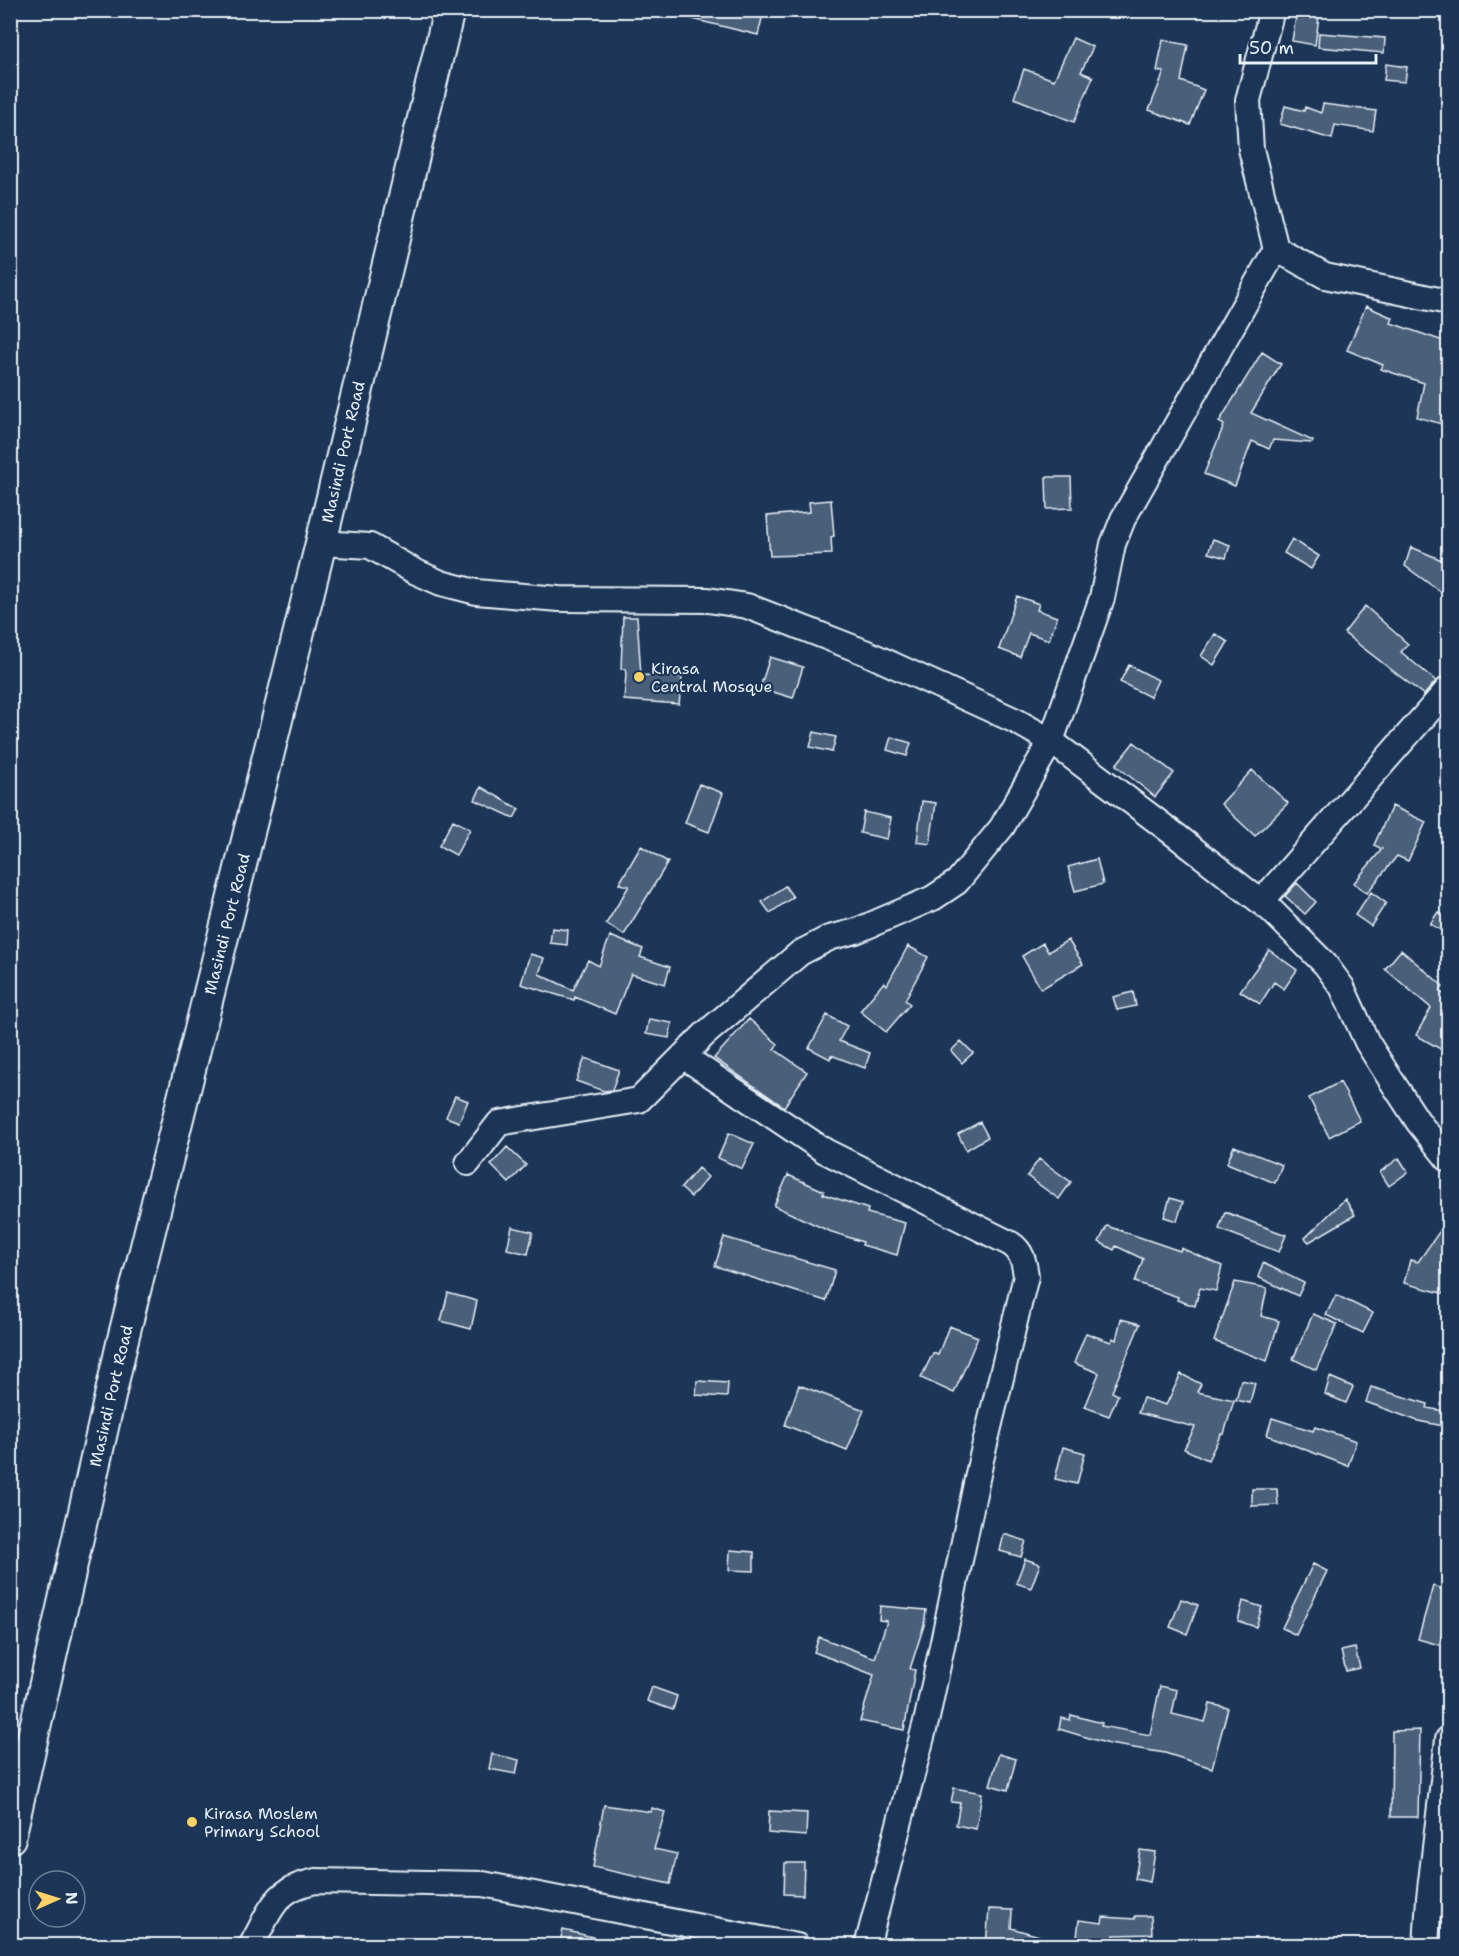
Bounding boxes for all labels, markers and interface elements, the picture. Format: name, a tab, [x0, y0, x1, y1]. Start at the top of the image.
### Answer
scale bar	[1240, 27, 1376, 65]
text: 50 m	[1249, 36, 1294, 60]
street label: Masindi Port Road	[316, 379, 370, 525]
place label: Kirasa Central Mosque	[651, 658, 772, 697]
marker: Kirasa Central Mosque	[632, 670, 646, 684]
street label: Masindi Port Road	[199, 851, 255, 997]
street label: Masindi Port Road	[84, 1323, 138, 1469]
place label: Kirasa Moslem Primary School	[204, 1803, 320, 1842]
marker: Kirasa Moslem Primary School	[185, 1815, 199, 1829]
north arrow	[27, 1869, 87, 1929]
text: N	[61, 1891, 82, 1905]

